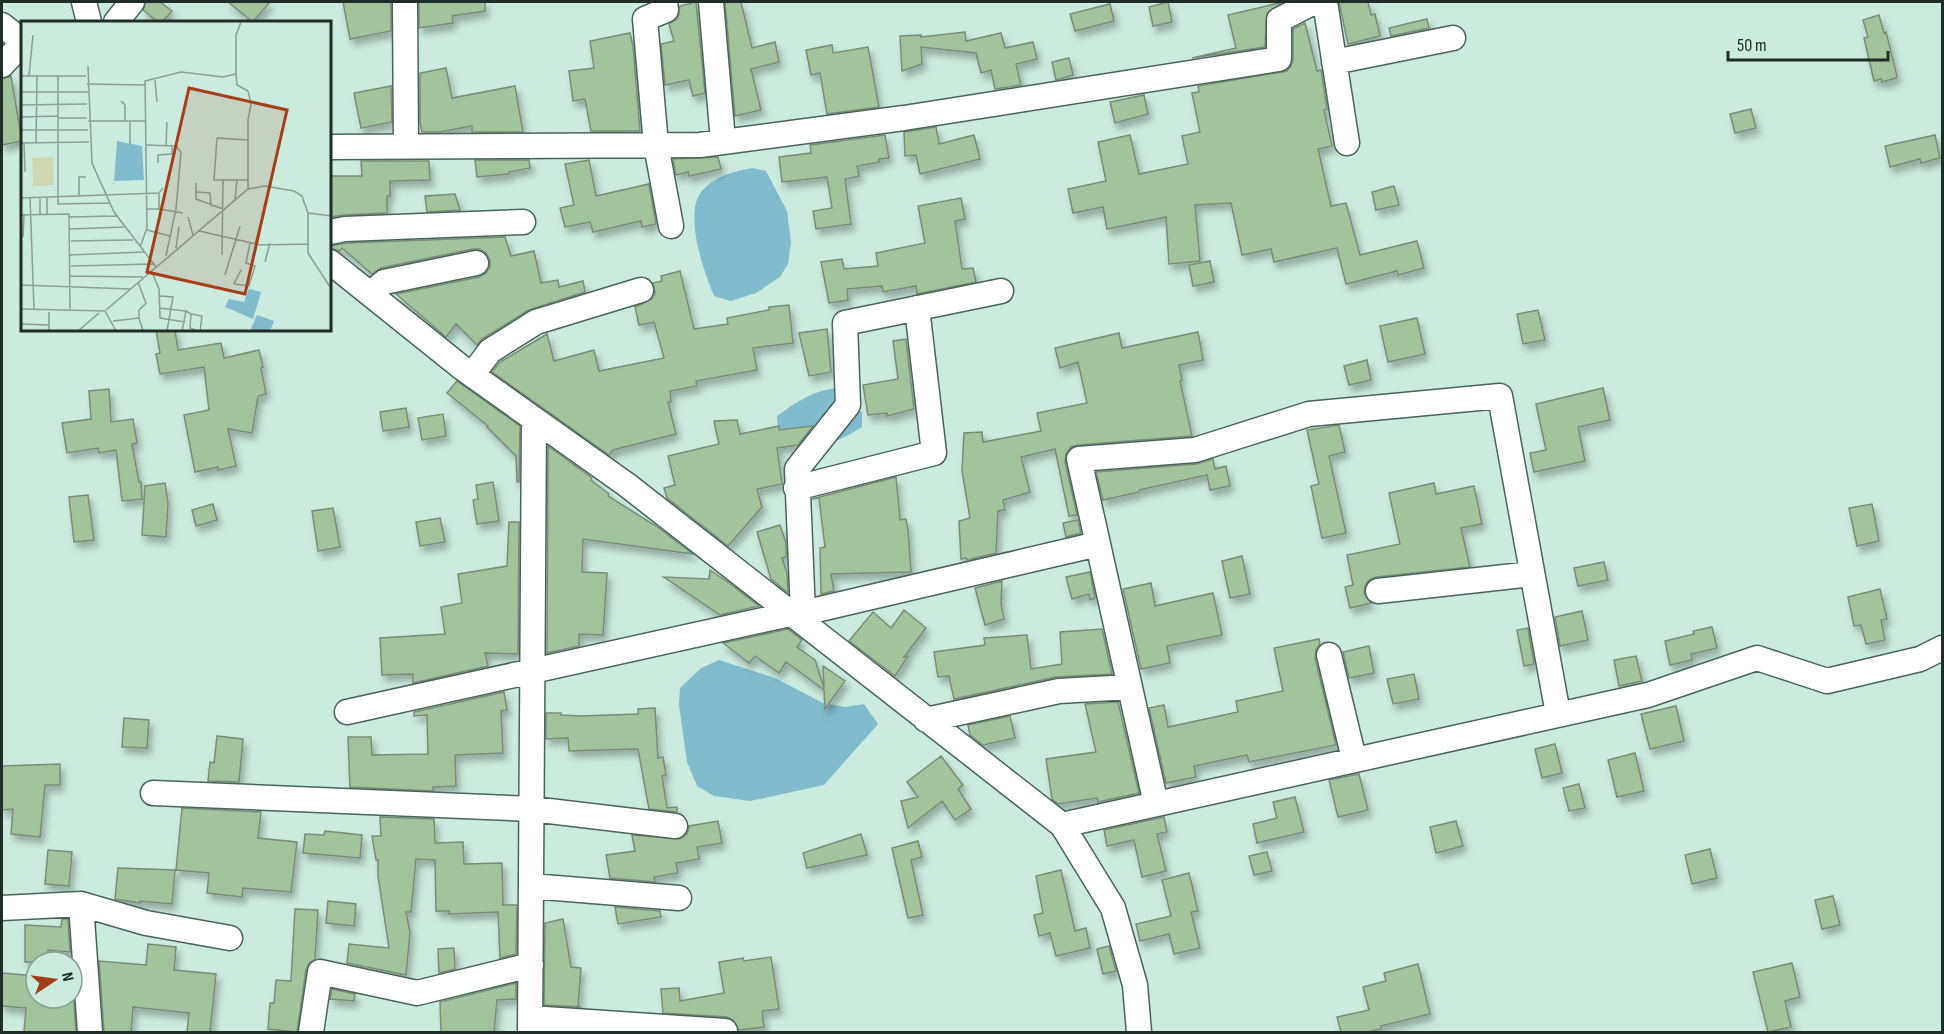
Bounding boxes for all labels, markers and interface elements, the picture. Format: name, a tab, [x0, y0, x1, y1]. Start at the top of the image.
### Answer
inset map	[21, 21, 332, 332]
scale bar	[1728, 24, 1888, 62]
text: 50 m	[1737, 35, 1767, 56]
north arrow	[24, 950, 84, 1010]
text: N	[57, 971, 77, 983]

